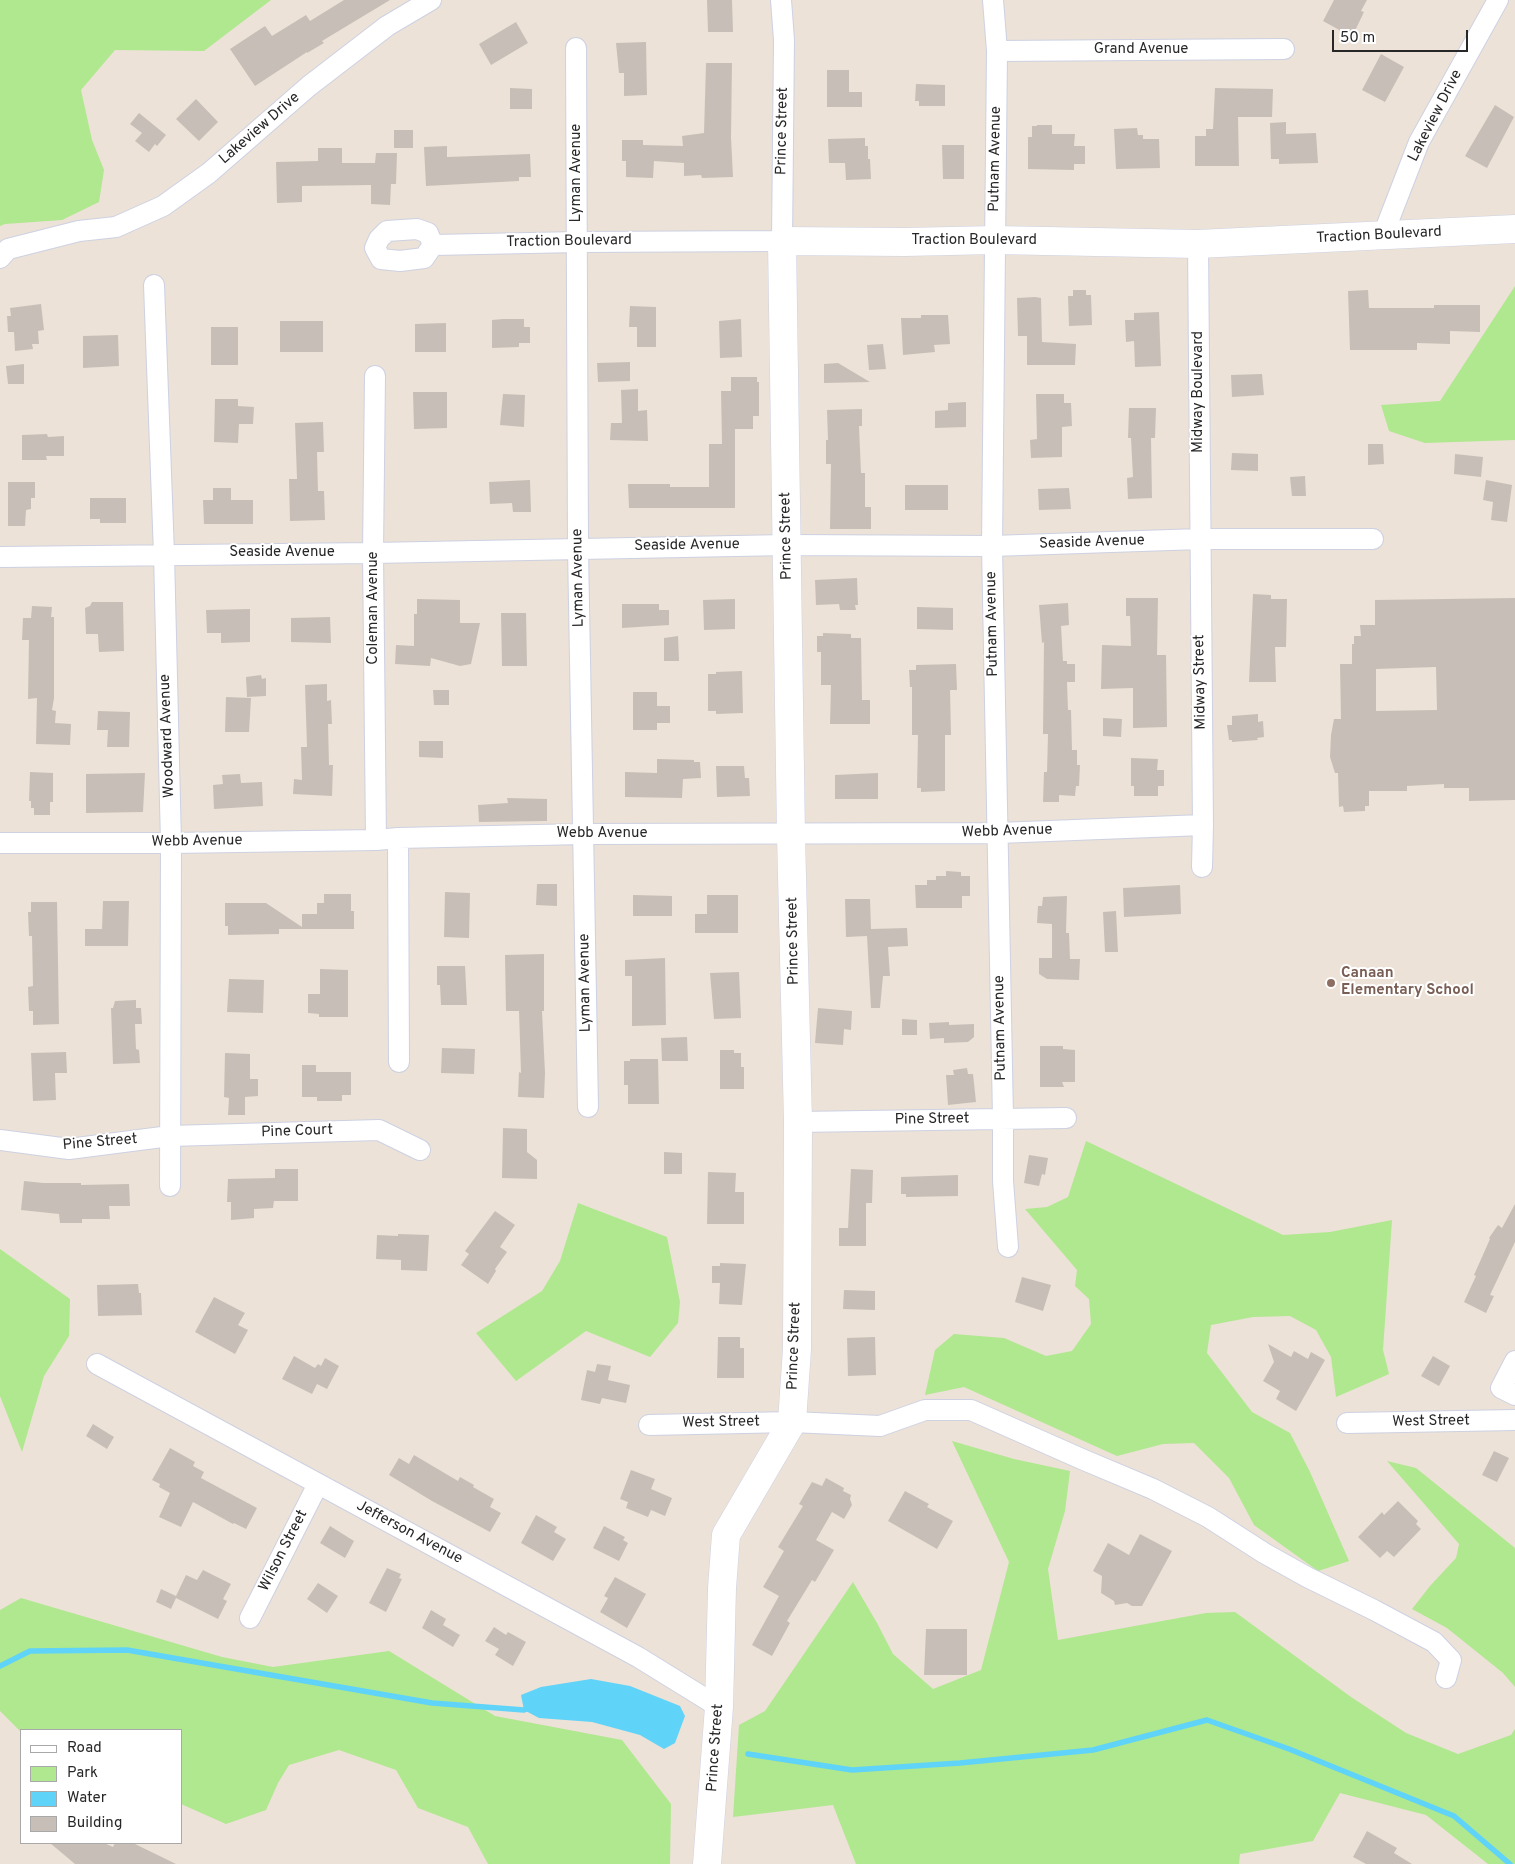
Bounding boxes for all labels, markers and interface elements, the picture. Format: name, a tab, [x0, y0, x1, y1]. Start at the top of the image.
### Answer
scale bar	[1335, 20, 1471, 52]
text: 50 m	[1340, 29, 1375, 48]
street label: Grand Avenue	[1094, 41, 1188, 59]
street label: Lakeview Drive	[1405, 67, 1467, 165]
street label: Prince Street	[773, 87, 793, 175]
street label: Lakeview Drive	[216, 89, 304, 169]
street label: Putnam Avenue	[986, 106, 1006, 212]
street label: Lyman Avenue	[568, 124, 586, 222]
street label: Traction Boulevard	[1316, 224, 1442, 248]
street label: Traction Boulevard	[506, 232, 632, 252]
street label: Traction Boulevard	[911, 232, 1037, 250]
street label: Midway Boulevard	[1190, 331, 1208, 453]
street label: Prince Street	[777, 492, 797, 580]
street label: Lyman Avenue	[569, 528, 589, 628]
street label: Seaside Avenue	[1039, 532, 1145, 554]
street label: Seaside Avenue	[634, 536, 740, 556]
street label: Seaside Avenue	[229, 544, 335, 562]
street label: Coleman Avenue	[365, 551, 383, 665]
street label: Putnam Avenue	[983, 571, 1003, 677]
street label: Midway Street	[1191, 634, 1211, 730]
street label: Woodward Avenue	[157, 674, 179, 798]
street label: Webb Avenue	[961, 821, 1053, 843]
street label: Webb Avenue	[557, 825, 647, 843]
street label: Webb Avenue	[151, 832, 243, 852]
street label: Prince Street	[784, 897, 804, 985]
street label: Lyman Avenue	[576, 933, 596, 1033]
place label: Canaan Elementary School	[1341, 965, 1474, 1000]
street label: Putnam Avenue	[991, 975, 1011, 1081]
marker: Canaan Elementary School	[1325, 977, 1337, 989]
street label: Pine Street	[894, 1110, 970, 1130]
street label: Pine Court	[261, 1122, 333, 1142]
street label: Pine Street	[62, 1131, 138, 1155]
street label: Prince Street	[784, 1302, 806, 1390]
street label: West Street	[1392, 1412, 1470, 1432]
street label: West Street	[682, 1413, 760, 1433]
street label: Jefferson Avenue	[353, 1497, 465, 1569]
street label: Wilson Street	[256, 1507, 312, 1595]
street label: Prince Street	[704, 1703, 728, 1793]
legend	[20, 1729, 182, 1844]
text: Road	[67, 1739, 102, 1758]
text: Park	[67, 1764, 98, 1783]
text: Water	[67, 1789, 106, 1808]
text: Building	[67, 1814, 122, 1833]

